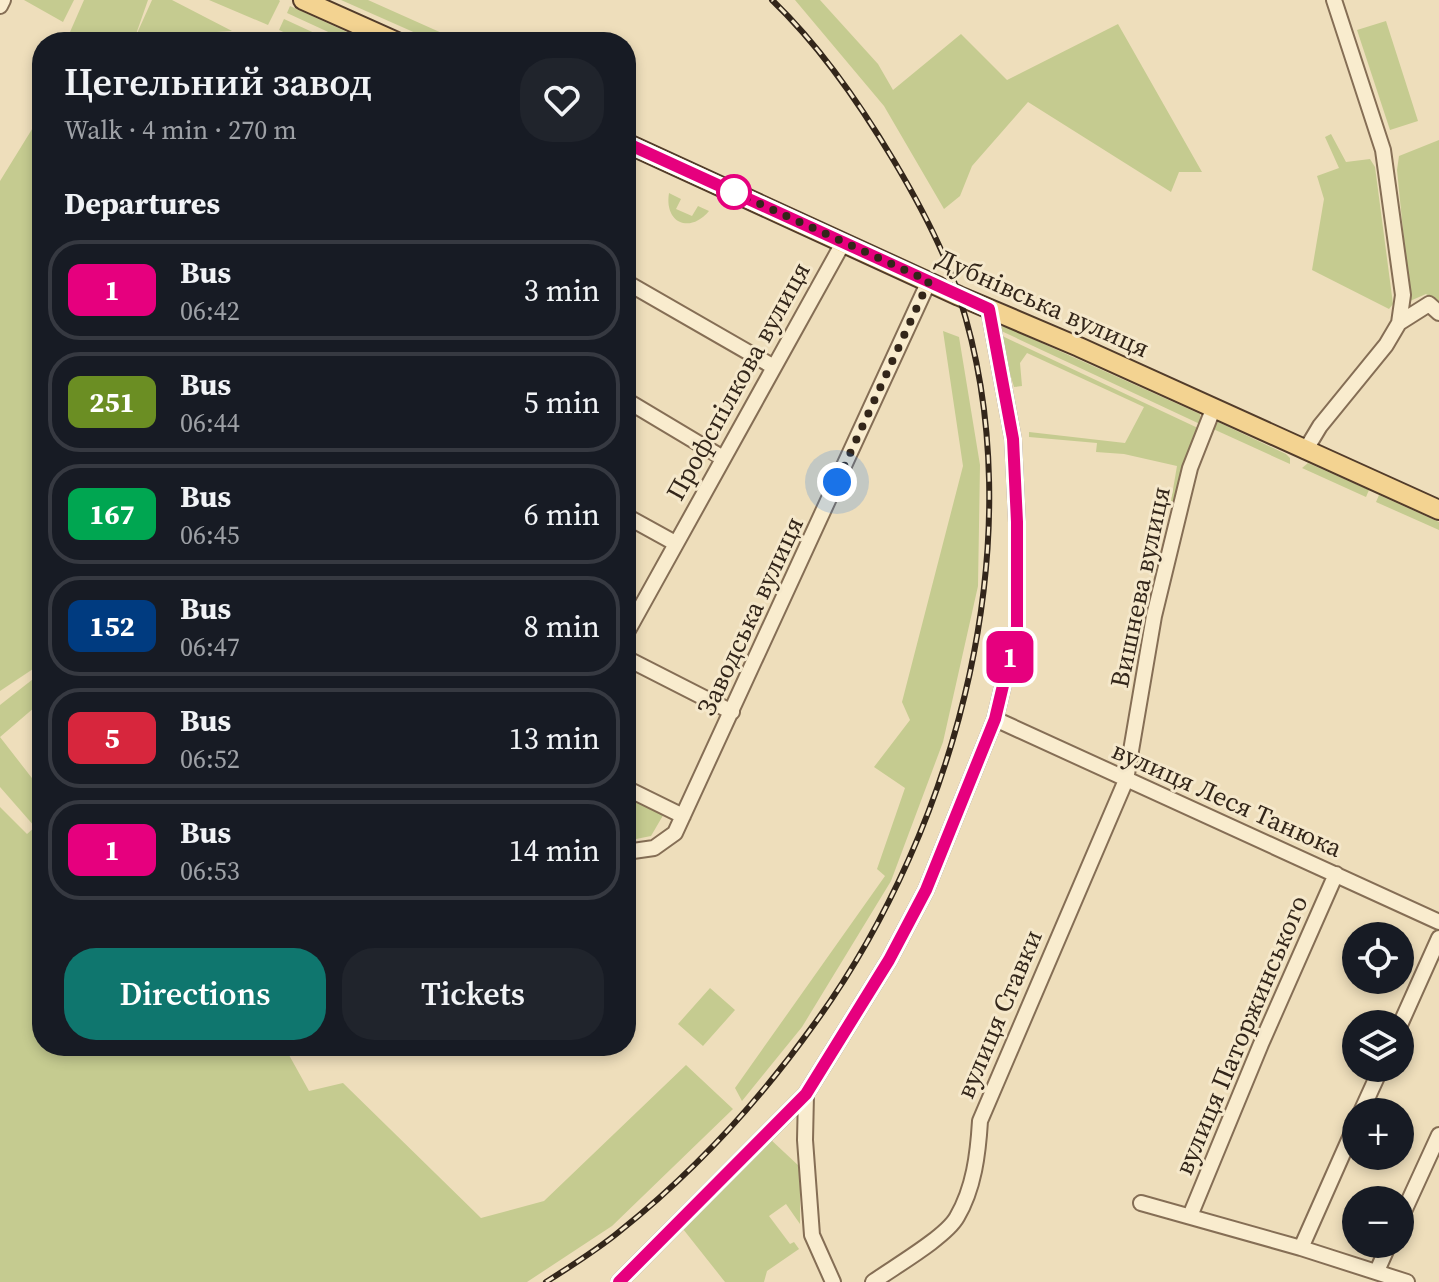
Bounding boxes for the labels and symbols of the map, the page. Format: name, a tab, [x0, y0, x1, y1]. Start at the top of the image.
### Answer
unlabelled marker	[717, 175, 751, 209]
street label: Дубнівська вулиця	[931, 240, 1155, 366]
street label: Профспілкова вулиця	[657, 255, 819, 507]
your location	[817, 462, 857, 502]
street label: Вишнева вулиця	[1101, 483, 1179, 691]
street label: Заводська вулиця	[688, 511, 812, 721]
line badge: 1	[984, 631, 1036, 683]
street label: вулиця Леся Танюка	[1106, 732, 1348, 866]
street label: вулиця Паторжинського	[1166, 890, 1316, 1180]
street label: вулиця Ставки	[947, 924, 1051, 1104]

